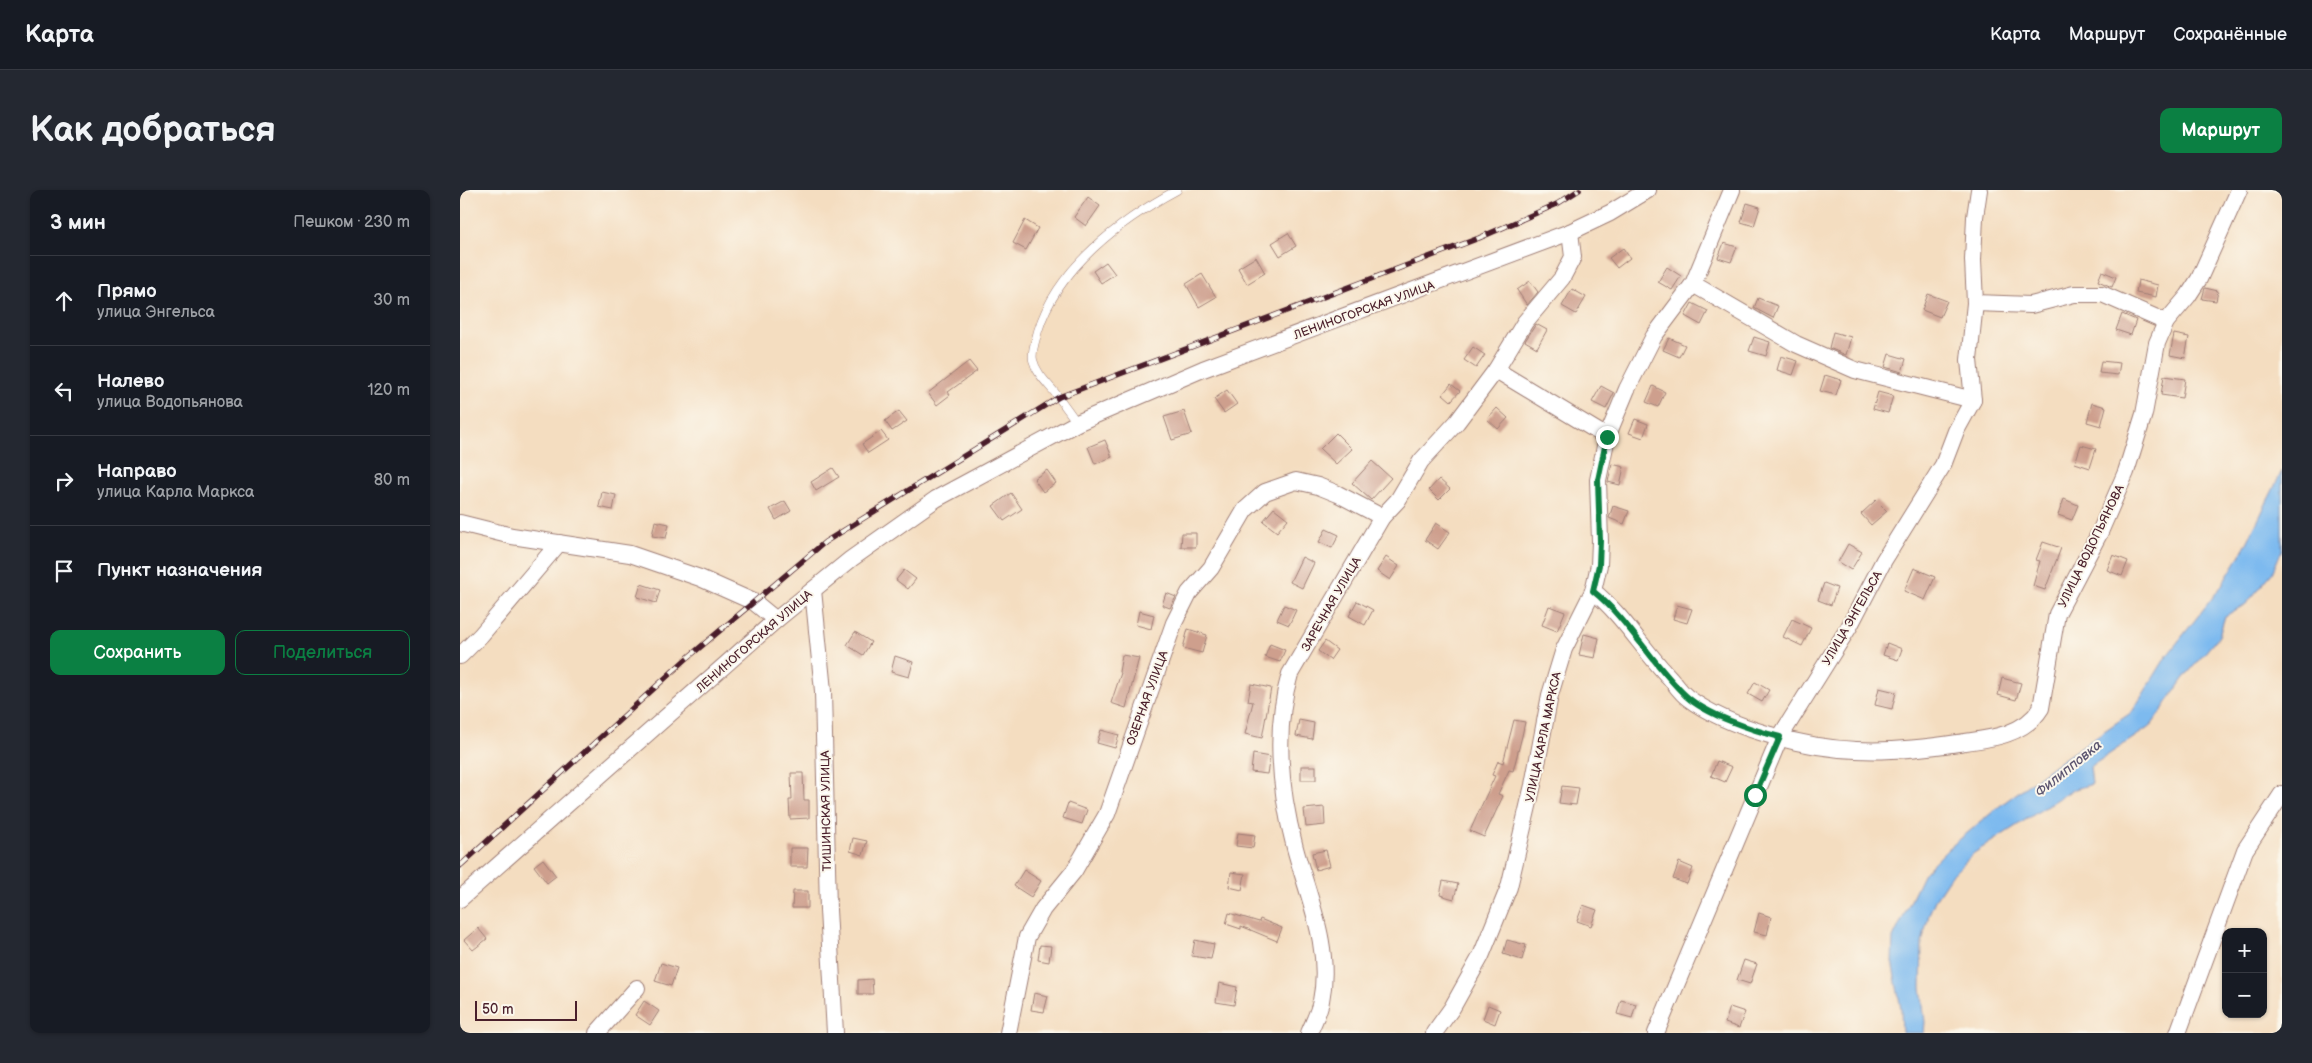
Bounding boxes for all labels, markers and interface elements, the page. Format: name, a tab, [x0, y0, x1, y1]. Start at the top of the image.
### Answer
text: Карта	[25, 20, 94, 49]
text: Карта	[1990, 24, 2041, 45]
text: Маршрут	[2069, 24, 2145, 45]
text: Сохранённые	[2173, 24, 2287, 45]
button: Маршрут	[2160, 108, 2282, 153]
text: Как добраться	[30, 109, 276, 152]
text: 3 мин	[50, 210, 106, 235]
text: Пешком · 230 m	[293, 213, 410, 232]
street label: ЛЕНИНОГОРСКАЯ УЛИЦА	[1291, 278, 1437, 343]
text: Прямо	[97, 280, 157, 303]
icon: ahead	[50, 287, 78, 315]
text: 30 m	[373, 291, 410, 310]
text: улица Энгельса	[97, 303, 215, 322]
text: Налево	[97, 370, 164, 393]
icon: left	[50, 377, 78, 405]
text: 120 m	[367, 381, 410, 400]
text: улица Водопьянова	[97, 393, 243, 412]
route end	[1596, 426, 1619, 449]
text: Направо	[97, 460, 177, 483]
icon: right	[50, 467, 78, 495]
text: 80 m	[374, 471, 410, 490]
street label: УЛИЦА ВОДОПЬЯНОВА	[2055, 482, 2128, 610]
text: улица Карла Маркса	[97, 483, 255, 502]
street label: ЗАРЕЧНАЯ УЛИЦА	[1298, 554, 1365, 654]
icon: arrive	[50, 557, 78, 585]
text: Пункт назначения	[97, 559, 262, 582]
street label: УЛИЦА ЭНГЕЛЬСА	[1819, 568, 1886, 668]
street label: ЛЕНИНОГОРСКАЯ УЛИЦА	[693, 587, 816, 696]
button: Сохранить	[50, 630, 225, 675]
button: Поделиться	[235, 630, 410, 675]
street label: ОЗЕРНАЯ УЛИЦА	[1123, 648, 1172, 748]
street label: УЛИЦА КАРЛА МАРКСА	[1522, 670, 1565, 804]
water label: Филипповка	[2031, 736, 2105, 800]
street label: ТИШИНСКАЯ УЛИЦА	[818, 750, 835, 872]
route start	[1744, 784, 1767, 807]
map controls	[2222, 928, 2267, 1018]
button: +	[2222, 928, 2267, 973]
button: −	[2222, 973, 2267, 1018]
scale bar	[475, 998, 578, 1021]
text: 50 m	[482, 1001, 514, 1018]

